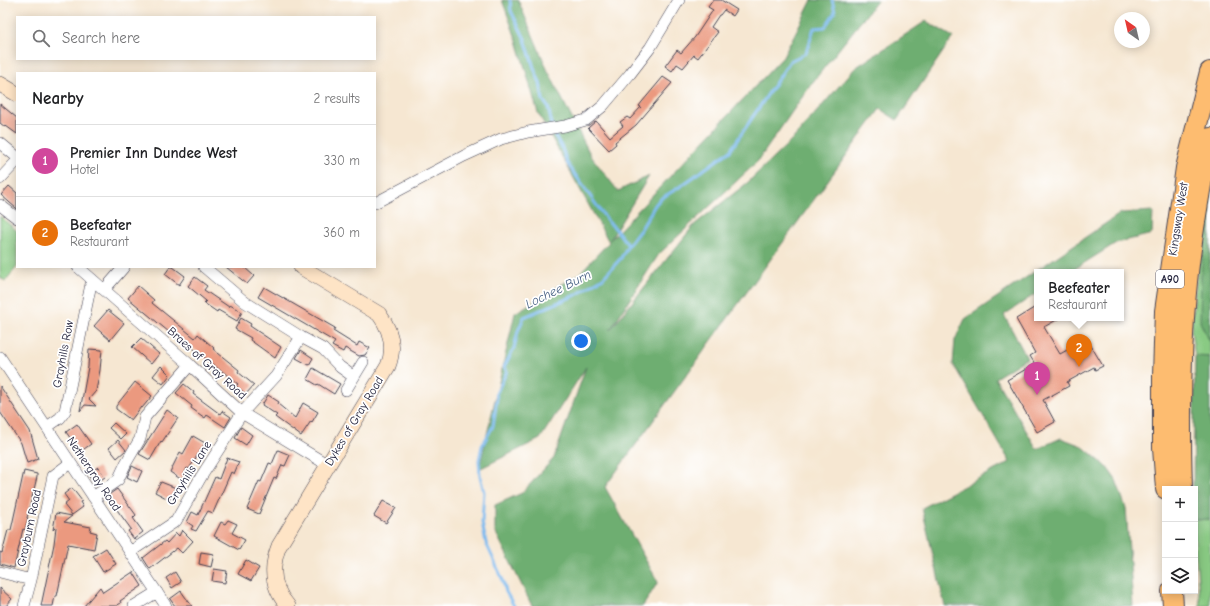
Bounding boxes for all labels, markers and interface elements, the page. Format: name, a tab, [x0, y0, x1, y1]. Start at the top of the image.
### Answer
north arrow	[1114, 12, 1150, 48]
search box	[16, 16, 376, 60]
icon: search	[30, 27, 52, 49]
text: Search here	[62, 29, 140, 47]
text: Nearby	[32, 89, 83, 108]
text: 2 results	[313, 91, 360, 106]
text: Premier Inn Dundee West	[70, 144, 237, 162]
text: 1	[42, 153, 48, 168]
text: 330 m	[324, 153, 360, 168]
text: Hotel	[70, 162, 99, 177]
street label: Kingsway West	[1165, 181, 1191, 257]
text: Beefeater	[70, 216, 131, 234]
text: 2	[42, 225, 48, 240]
text: 360 m	[323, 225, 360, 240]
text: Restaurant	[70, 234, 129, 249]
water label: Lochee Burn	[523, 267, 593, 311]
popup	[1034, 269, 1124, 321]
road number: A90	[1156, 270, 1184, 288]
text: Beefeater	[1048, 279, 1110, 297]
text: Restaurant	[1048, 297, 1107, 312]
street label: Grayhills Row	[50, 318, 77, 389]
street label: Braes of Gray Road	[165, 324, 249, 402]
your location	[571, 331, 591, 351]
pin: 2	[1066, 334, 1092, 367]
pin: 1	[1024, 362, 1050, 395]
street label: Dykes of Gray Road	[322, 374, 386, 468]
street label: Nethergray Road	[64, 434, 124, 514]
street label: Grayhills Lane	[164, 438, 214, 508]
map controls	[1162, 486, 1198, 594]
button: +	[1162, 486, 1198, 522]
street label: Grayburn Road	[14, 488, 44, 568]
button: −	[1162, 522, 1198, 558]
button: layers	[1162, 558, 1198, 594]

